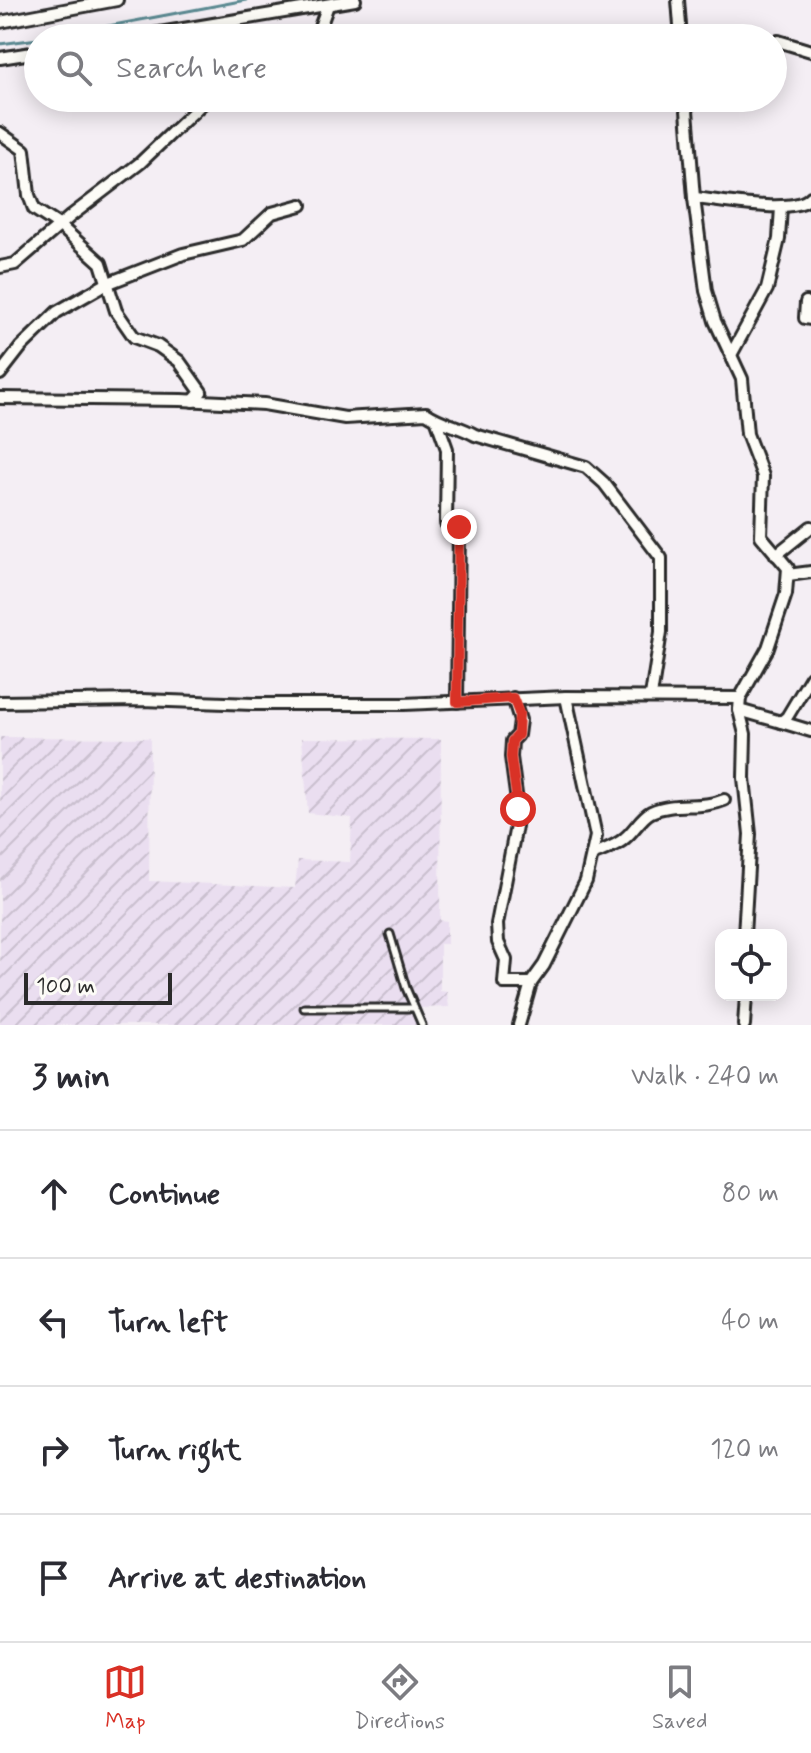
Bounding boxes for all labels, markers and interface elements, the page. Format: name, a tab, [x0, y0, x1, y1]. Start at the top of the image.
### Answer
search box	[24, 24, 787, 112]
icon: search	[52, 46, 96, 90]
text: Search here	[116, 49, 267, 88]
route end	[441, 509, 477, 545]
route start	[500, 791, 536, 827]
map controls	[715, 929, 787, 1001]
button: locate	[715, 929, 787, 1001]
scale bar	[24, 969, 172, 1005]
text: 100 m	[36, 973, 95, 1001]
text: 3 min	[32, 1055, 110, 1100]
text: Walk · 240 m	[631, 1060, 779, 1094]
icon: ahead	[32, 1172, 76, 1216]
text: Continue	[108, 1175, 220, 1214]
text: 80 m	[722, 1177, 779, 1211]
icon: left	[32, 1300, 76, 1344]
text: Turn left	[108, 1303, 228, 1342]
text: 40 m	[721, 1305, 779, 1339]
icon: right	[32, 1428, 76, 1472]
text: Turn right	[108, 1431, 241, 1470]
text: 120 m	[710, 1433, 779, 1467]
icon: arrive	[32, 1556, 76, 1600]
text: Arrive at destination	[108, 1559, 366, 1598]
tab: Map	[103, 1660, 147, 1736]
tab: Directions	[354, 1660, 445, 1736]
tab: Saved	[652, 1660, 707, 1736]

